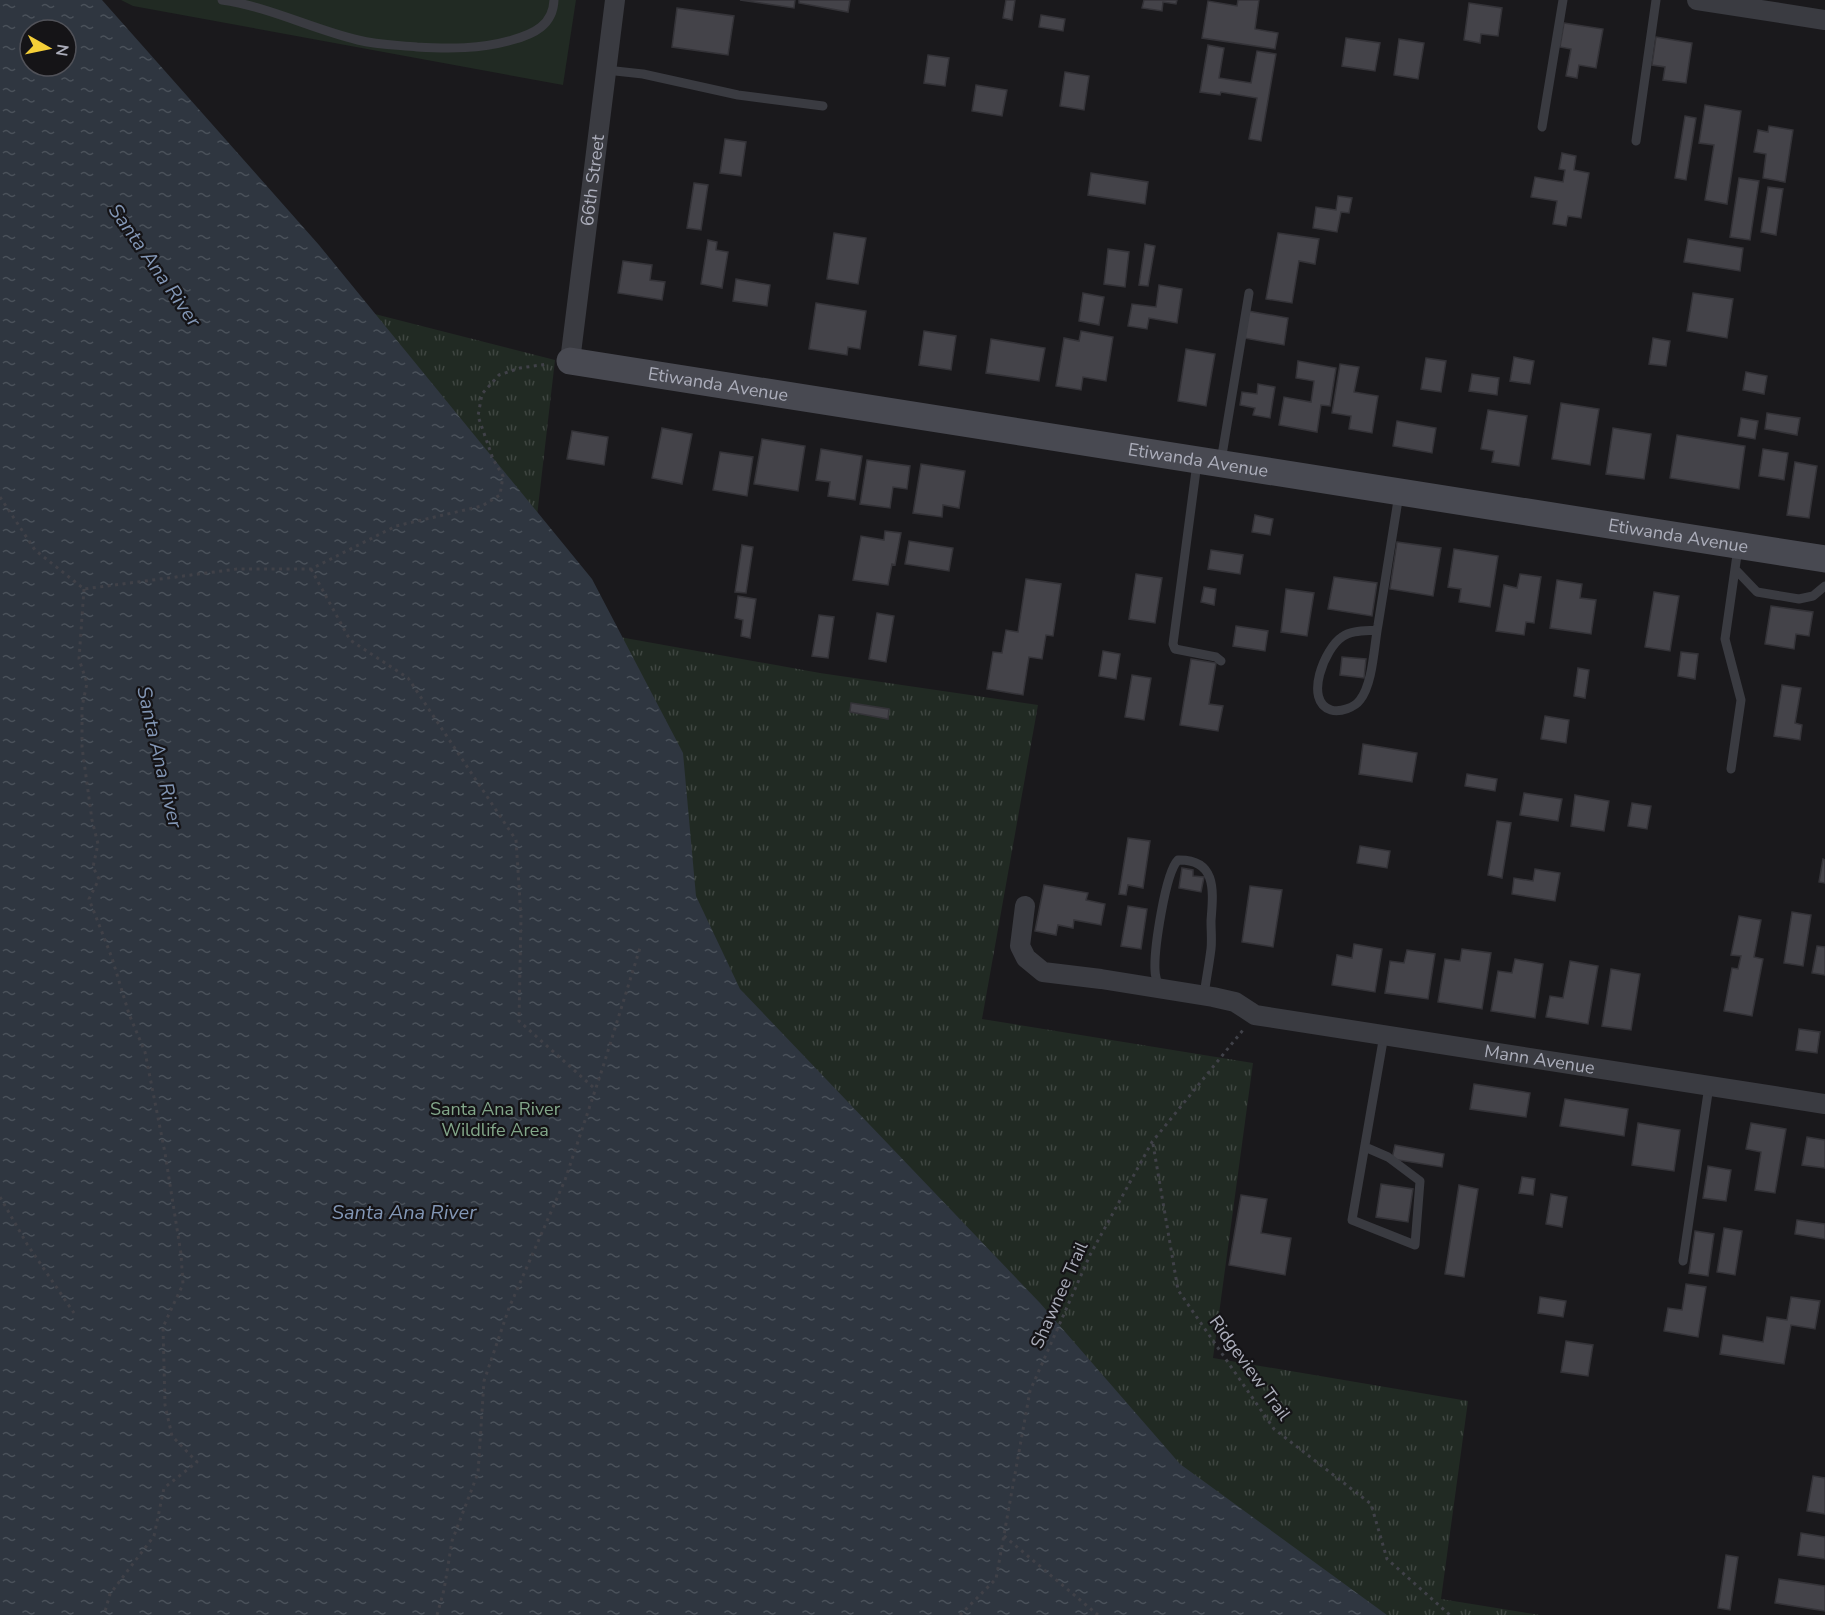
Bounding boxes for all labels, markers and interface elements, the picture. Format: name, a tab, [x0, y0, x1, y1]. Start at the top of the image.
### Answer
north arrow	[18, 18, 78, 78]
text: N	[50, 43, 74, 58]
street label: 66th Street	[575, 133, 610, 228]
water label: Santa Ana River	[102, 198, 208, 333]
street label: Etiwanda Avenue	[646, 361, 790, 407]
street label: Etiwanda Avenue	[1126, 437, 1270, 483]
street label: Etiwanda Avenue	[1606, 513, 1750, 559]
water label: Santa Ana River	[130, 684, 189, 831]
street label: Mann Avenue	[1483, 1039, 1596, 1080]
park label: Santa Ana River Wildlife Area	[430, 1097, 561, 1142]
water label: Santa Ana River	[332, 1199, 477, 1226]
street label: Shawnee Trail	[1025, 1237, 1094, 1352]
street label: Ridgeview Trail	[1204, 1311, 1297, 1426]

